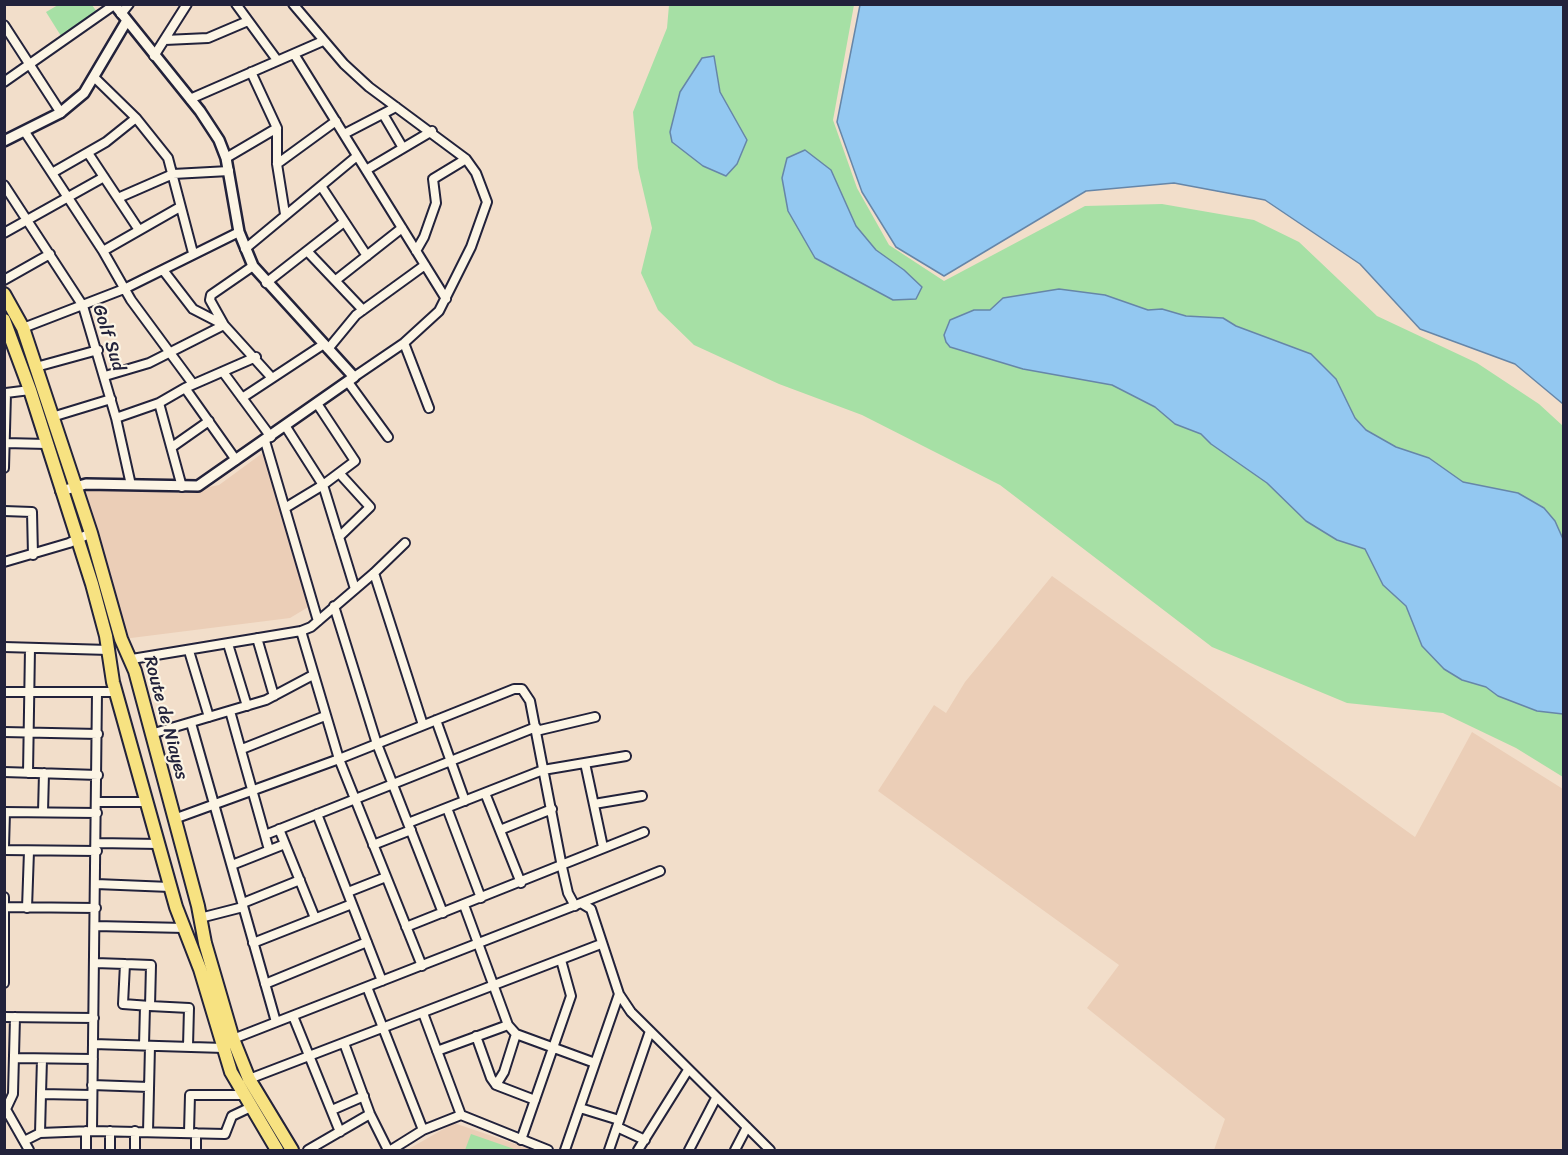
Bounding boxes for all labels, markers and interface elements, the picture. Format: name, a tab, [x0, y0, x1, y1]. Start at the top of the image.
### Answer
street label: Golf Sud	[87, 302, 129, 374]
street label: Route de Niayes	[138, 654, 192, 782]

